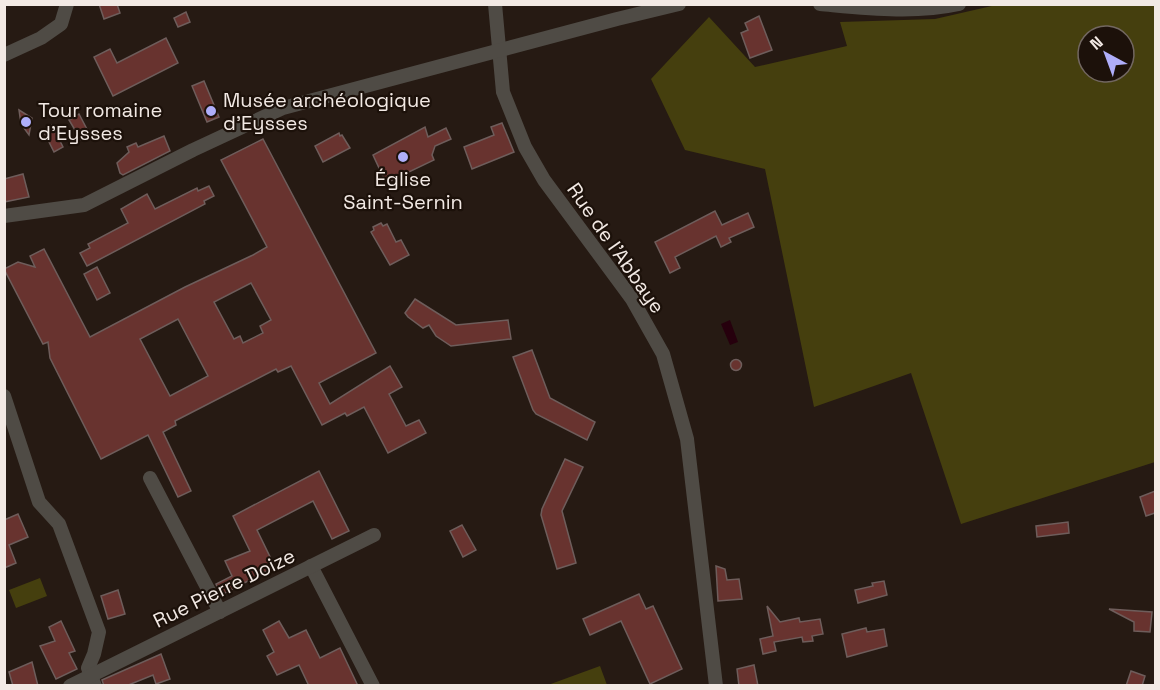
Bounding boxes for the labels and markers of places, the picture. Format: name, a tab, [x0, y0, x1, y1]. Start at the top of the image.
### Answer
place label: Musée archéologique d'Eysses	[223, 87, 431, 136]
place label: Tour romaine d'Eysses	[38, 97, 162, 146]
marker: Musée archéologique d'Eysses	[204, 104, 218, 118]
marker: Tour romaine d'Eysses	[19, 115, 33, 129]
marker: Église Saint-Sernin	[396, 150, 410, 164]
place label: Église Saint-Sernin	[343, 166, 463, 215]

